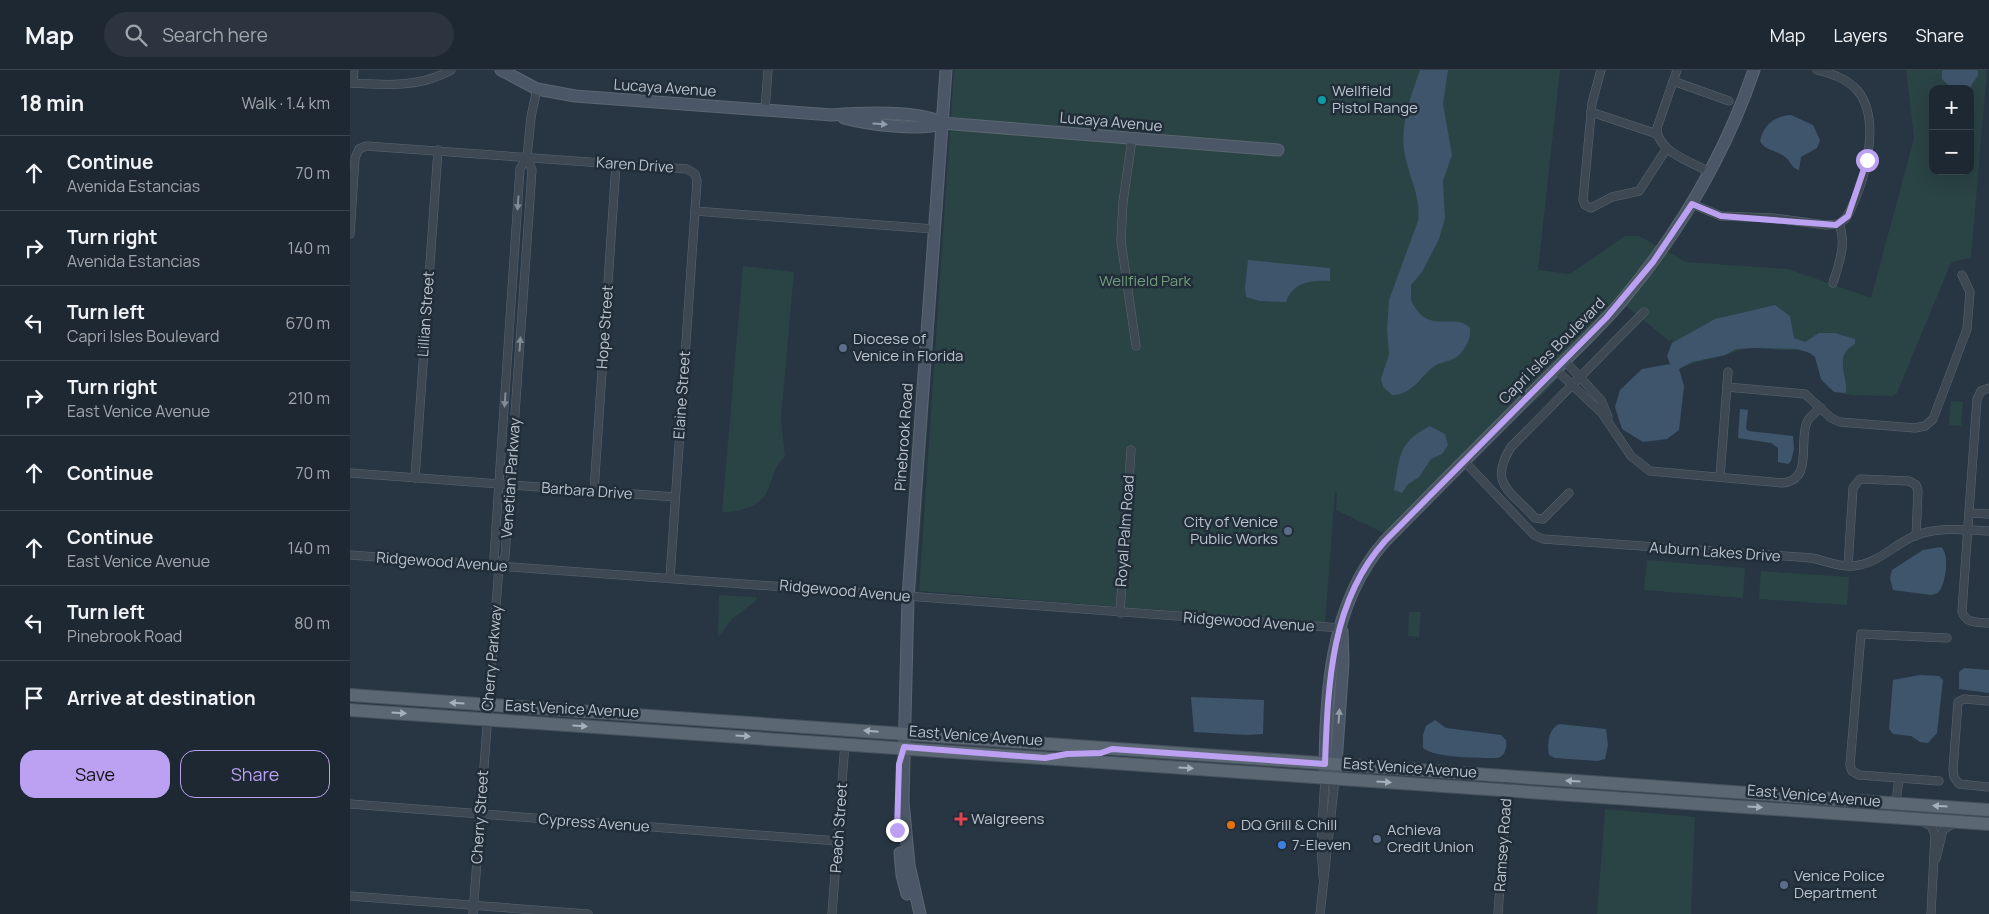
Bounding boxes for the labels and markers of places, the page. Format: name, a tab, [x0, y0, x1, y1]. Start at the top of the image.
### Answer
place label: Wellfield Pistol Range	[1332, 80, 1418, 118]
marker: Wellfield Pistol Range	[1316, 94, 1328, 106]
place label: Diocese of Venice in Florida	[853, 328, 963, 366]
marker: Diocese of Venice in Florida	[837, 342, 849, 354]
place label: City of Venice Public Works	[1184, 511, 1278, 549]
marker: City of Venice Public Works	[1282, 525, 1294, 537]
place label: Walgreens	[971, 808, 1045, 829]
marker: Walgreens	[955, 813, 967, 825]
place label: DQ Grill & Chill	[1241, 814, 1337, 835]
marker: DQ Grill & Chill	[1225, 819, 1237, 831]
place label: Achieva Credit Union	[1387, 819, 1474, 857]
marker: Achieva Credit Union	[1371, 833, 1383, 845]
place label: 7-Eleven	[1292, 834, 1351, 855]
marker: 7-Eleven	[1276, 839, 1288, 851]
place label: Venice Police Department	[1794, 865, 1885, 903]
marker: Venice Police Department	[1778, 879, 1790, 891]

